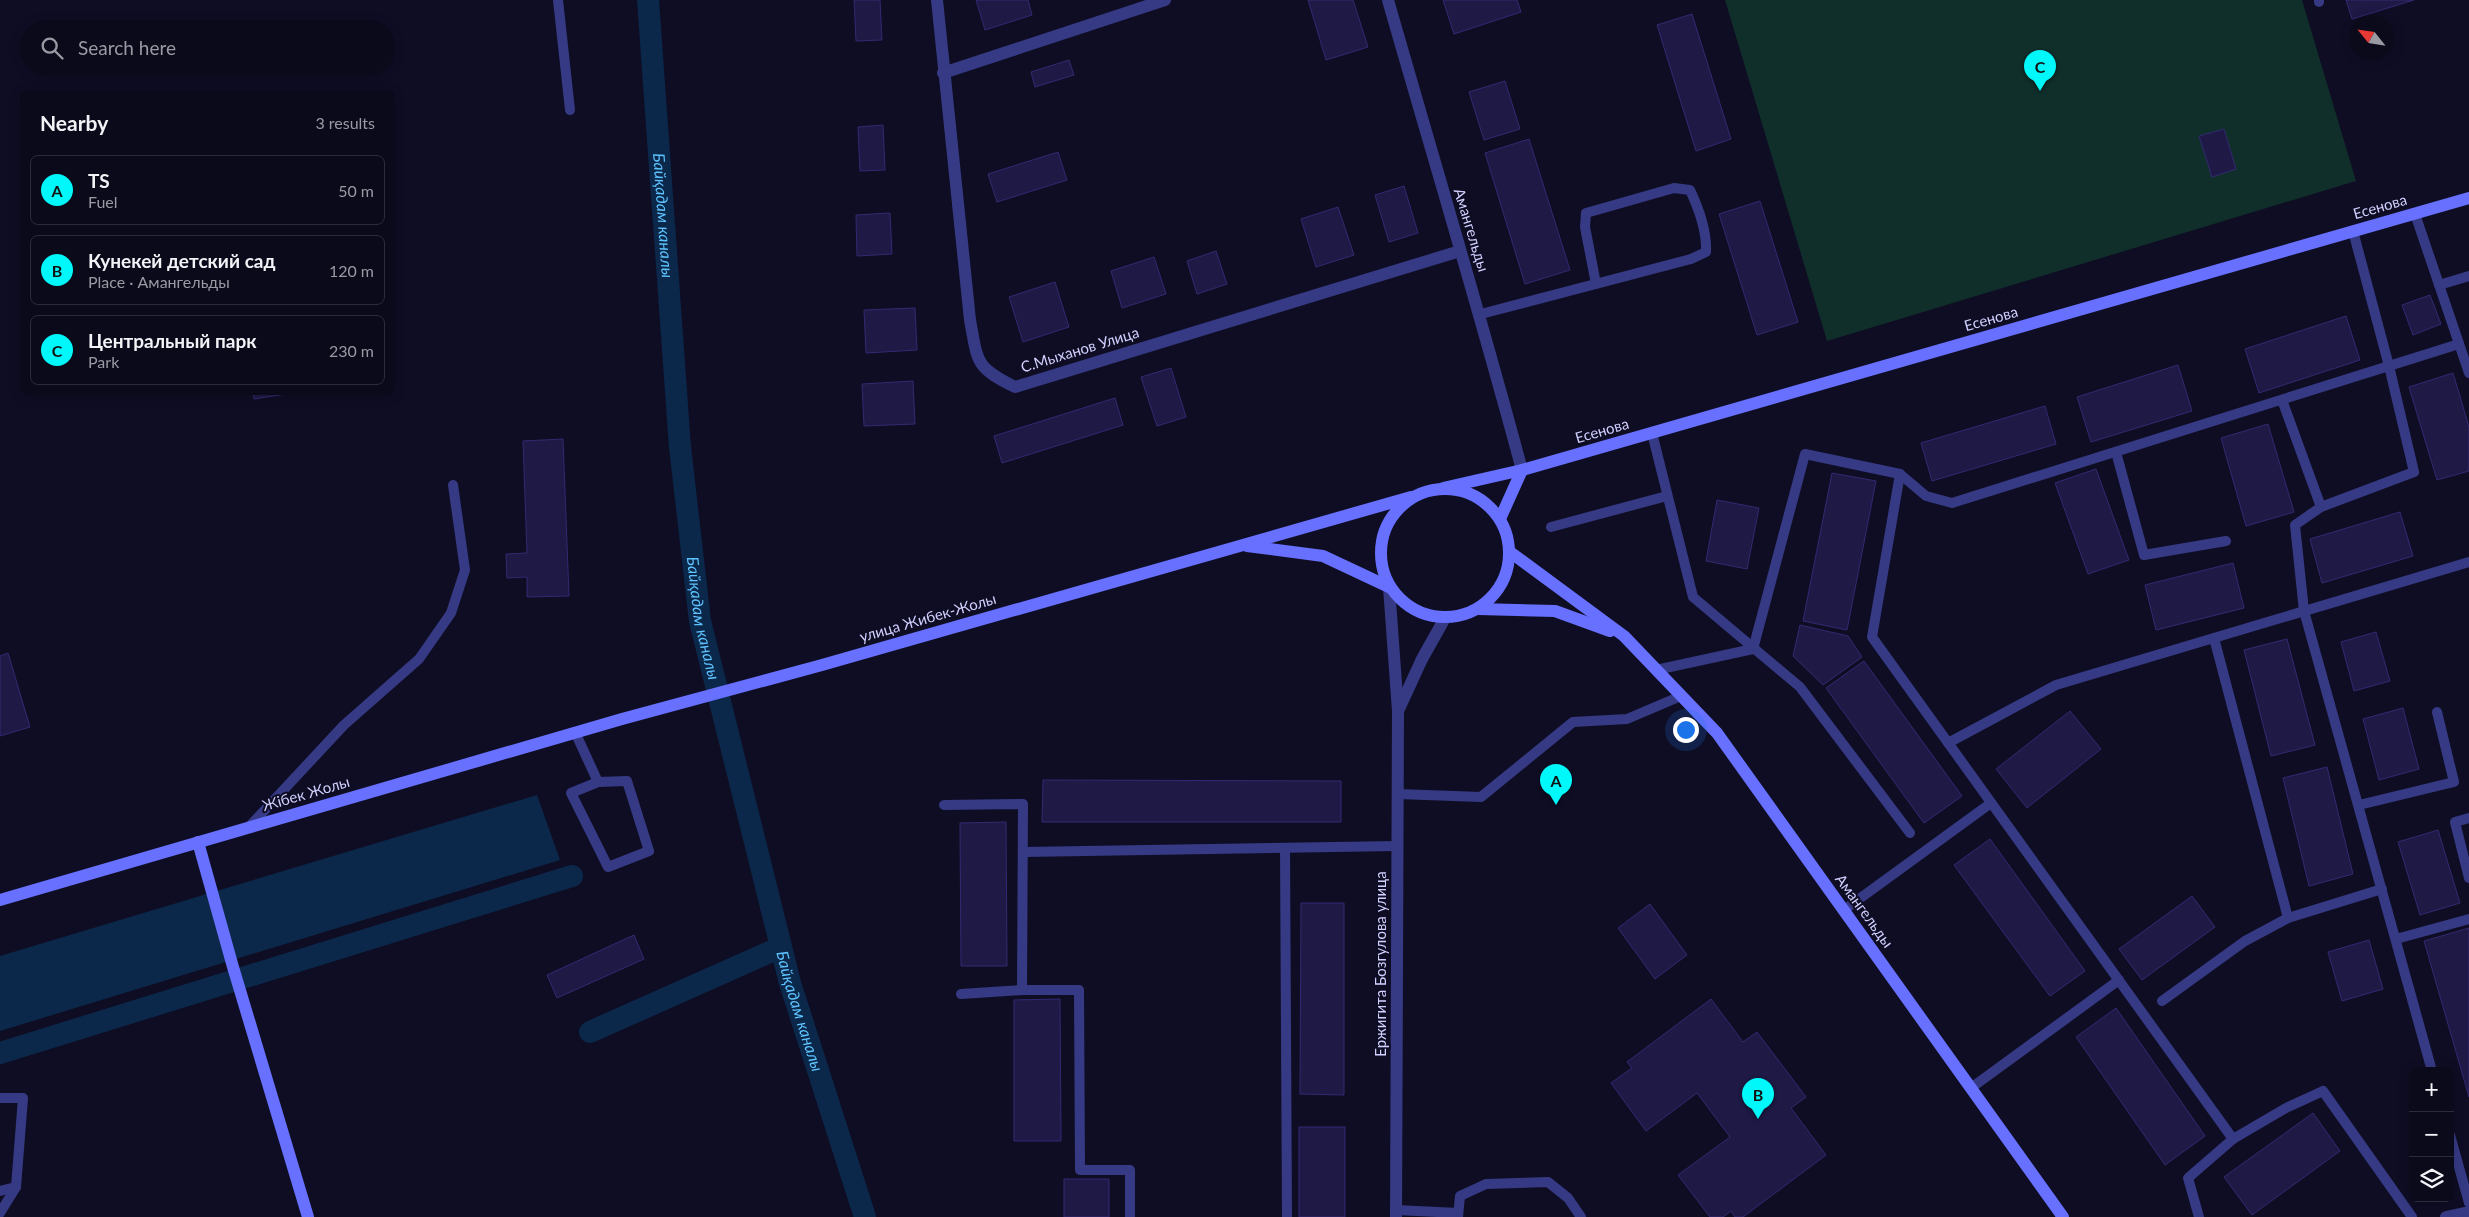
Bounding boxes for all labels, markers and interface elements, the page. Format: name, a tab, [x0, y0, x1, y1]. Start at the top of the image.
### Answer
north arrow	[2349, 15, 2394, 60]
search box	[20, 20, 395, 75]
icon: search	[38, 34, 66, 62]
text: Search here	[78, 36, 176, 59]
pin: C	[2024, 50, 2056, 91]
text: Nearby	[40, 110, 108, 135]
text: 3 results	[315, 113, 375, 132]
water label: Байқадам каналы	[650, 152, 678, 278]
text: TS	[88, 169, 110, 192]
text: A	[51, 181, 63, 200]
text: 50 m	[338, 181, 374, 200]
street label: Амангельды	[1451, 186, 1493, 274]
street label: Есенова	[2351, 190, 2409, 222]
text: Fuel	[88, 192, 118, 211]
text: Кунекей детский сад	[88, 249, 275, 272]
text: B	[52, 261, 62, 280]
text: 120 m	[329, 261, 374, 280]
text: Place · Амангельды	[88, 272, 230, 291]
street label: Есенова	[1962, 302, 2020, 334]
street label: С.Мыханов Улица	[1018, 323, 1141, 376]
text: Центральный парк	[88, 329, 257, 352]
text: C	[52, 341, 62, 360]
text: 230 m	[329, 341, 374, 360]
text: Park	[88, 352, 119, 371]
street label: Есенова	[1573, 414, 1631, 446]
water label: Байқадам каналы	[684, 555, 724, 682]
street label: улица Жибек-Жолы	[857, 589, 998, 645]
your location	[1673, 717, 1699, 743]
pin: A	[1540, 764, 1572, 805]
street label: Жібек Жолы	[260, 772, 352, 814]
street label: Амангельды	[1832, 870, 1897, 951]
street label: Ержигита Бозгулова улица	[1371, 871, 1389, 1057]
water label: Байқадам каналы	[773, 949, 828, 1074]
map controls	[2409, 1067, 2454, 1202]
button: +	[2409, 1067, 2454, 1112]
pin: B	[1742, 1078, 1774, 1119]
button: −	[2409, 1112, 2454, 1157]
button: layers	[2409, 1157, 2454, 1202]

